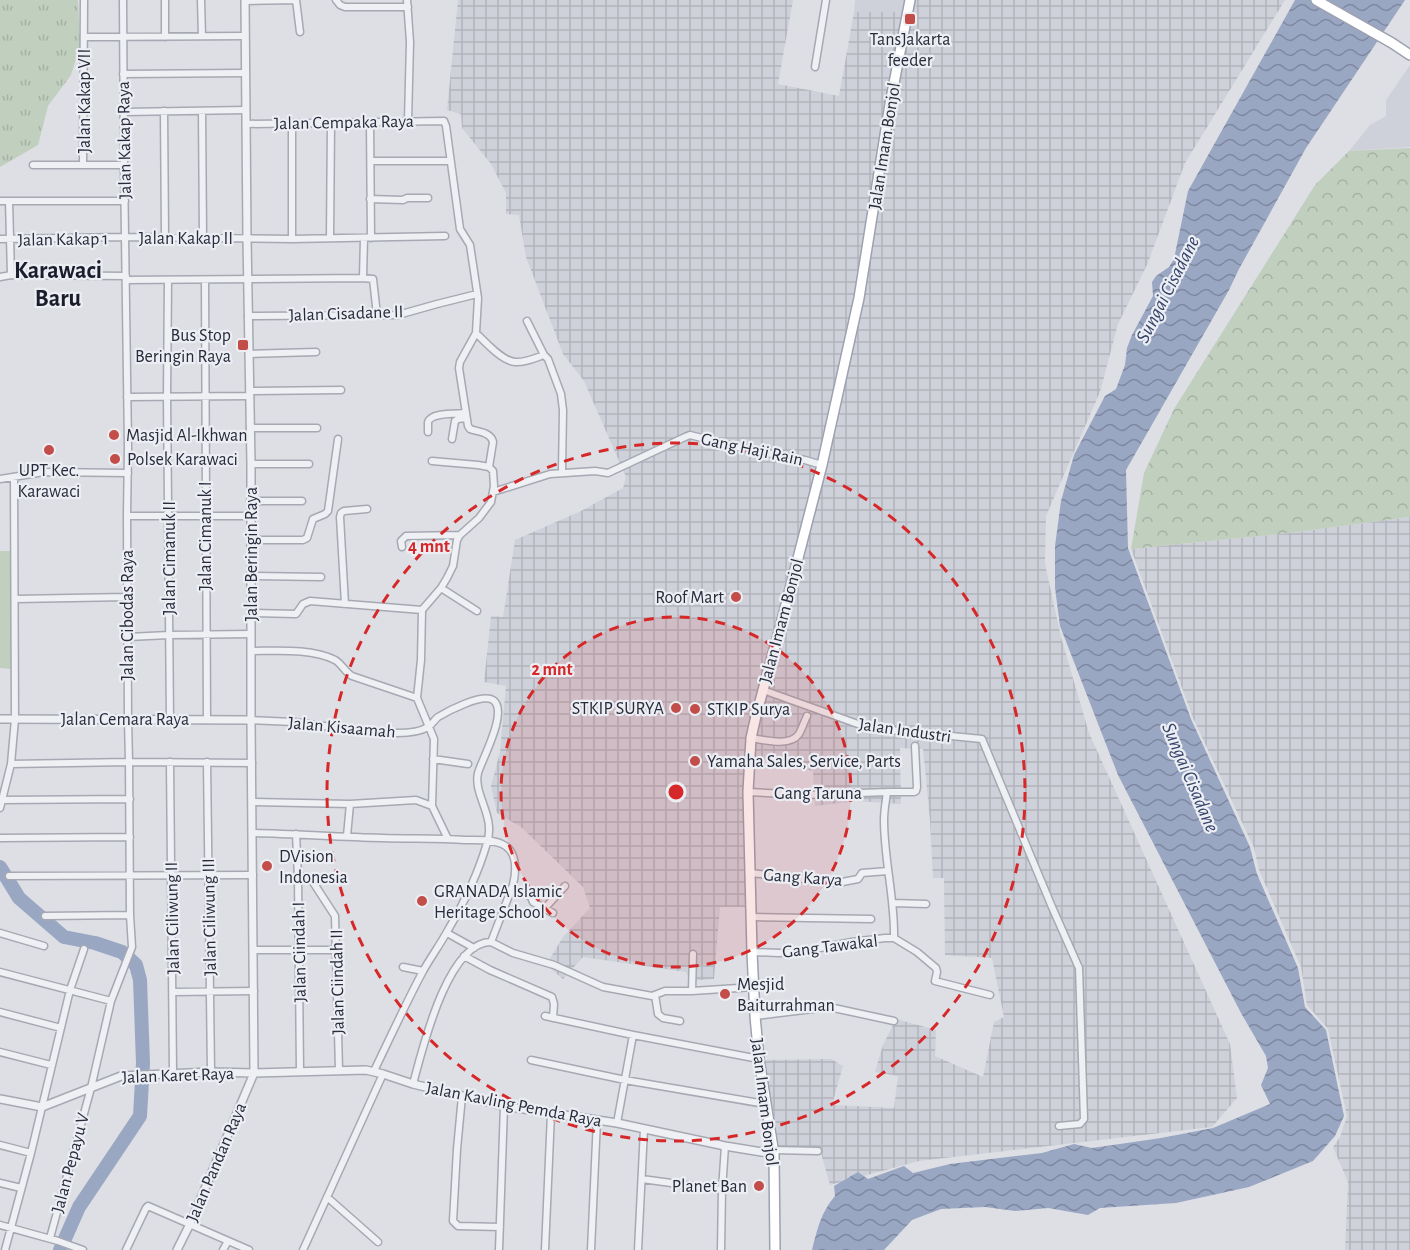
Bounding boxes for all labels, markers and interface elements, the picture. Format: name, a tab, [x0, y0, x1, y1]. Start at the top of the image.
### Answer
marker: TansJakarta feeder	[903, 12, 917, 26]
place label: TansJakarta feeder	[869, 31, 951, 70]
street label: Jalan Kakap VII	[76, 49, 94, 153]
street label: Jalan Kakap Raya	[115, 81, 135, 199]
street label: Jalan Imam Bonjol	[866, 81, 904, 211]
street label: Jalan Cempaka Raya	[274, 113, 414, 133]
street label: Jalan Kakap 1	[17, 230, 109, 250]
street label: Jalan Kakap II	[139, 230, 233, 248]
water label: Sungai Cisadane	[1132, 233, 1203, 346]
district label: Karawaci Baru	[14, 259, 102, 311]
street label: Jalan Cisadane II	[288, 303, 404, 325]
place label: Bus Stop Beringin Raya	[135, 327, 231, 366]
marker: Bus Stop Beringin Raya	[236, 338, 250, 352]
place label: Masjid Al-Ikhwan	[126, 427, 248, 445]
marker: Masjid Al-Ikhwan	[107, 428, 121, 442]
street label: Gang Haji Rain	[699, 430, 804, 470]
marker: UPT Kec. Karawaci	[42, 443, 56, 457]
place label: Polsek Karawaci	[127, 451, 238, 469]
marker: Polsek Karawaci	[108, 452, 122, 466]
place label: UPT Kec. Karawaci	[18, 462, 80, 501]
street label: Jalan Cimanuk I	[197, 481, 215, 591]
street label: Jalan Beringin Raya	[243, 487, 261, 621]
street label: Jalan Cimanuk II	[161, 501, 179, 615]
text: 4 mnt	[408, 538, 450, 556]
street label: Jalan Cibodas Raya	[119, 550, 137, 680]
street label: Jalan Imam Bonjol	[757, 557, 807, 686]
place label: Roof Mart	[655, 589, 724, 607]
marker: Roof Mart	[729, 590, 743, 604]
text: 2 mnt	[531, 661, 573, 679]
place label: STKIP SURYA	[572, 700, 665, 718]
marker: STKIP SURYA	[669, 701, 683, 715]
place label: STKIP Surya	[707, 701, 790, 719]
marker: STKIP Surya	[688, 702, 702, 716]
street label: Jalan Cemara Raya	[61, 711, 189, 729]
street label: Jalan Kisaamah	[287, 714, 396, 742]
street label: Jalan Industri	[857, 716, 952, 746]
water label: Sungai Cisadane	[1158, 720, 1222, 835]
place label: Yamaha Sales, Service, Parts	[707, 753, 901, 771]
marker: Yamaha Sales, Service, Parts	[688, 754, 702, 768]
centre of rings	[666, 782, 686, 802]
street label: Gang Taruna	[774, 785, 862, 803]
place label: DVision Indonesia	[279, 848, 348, 887]
street label: Jalan Ciliwung III	[200, 858, 220, 976]
marker: DVision Indonesia	[260, 859, 274, 873]
street label: Jalan Ciliwung II	[163, 861, 183, 974]
street label: Gang Karya	[763, 866, 843, 890]
place label: GRANADA Islamic Heritage School	[434, 883, 562, 922]
marker: GRANADA Islamic Heritage School	[415, 894, 429, 908]
street label: Jalan Ciindah I	[290, 902, 310, 1002]
street label: Jalan Ciindah II	[328, 929, 348, 1035]
street label: Gang Tawakal	[781, 932, 879, 962]
place label: Mesjid Baiturrahman	[737, 976, 835, 1015]
marker: Mesjid Baiturrahman	[718, 987, 732, 1001]
street label: Jalan Imam Bonjol	[747, 1037, 781, 1167]
street label: Jalan Karet Raya	[122, 1065, 235, 1087]
street label: Jalan Kavling Pemda Raya	[424, 1079, 603, 1131]
street label: Jalan Pandan Raya	[184, 1100, 250, 1225]
street label: Jalan Pepayu V	[49, 1111, 93, 1215]
place label: Planet Ban	[672, 1178, 747, 1196]
marker: Planet Ban	[752, 1179, 766, 1193]

